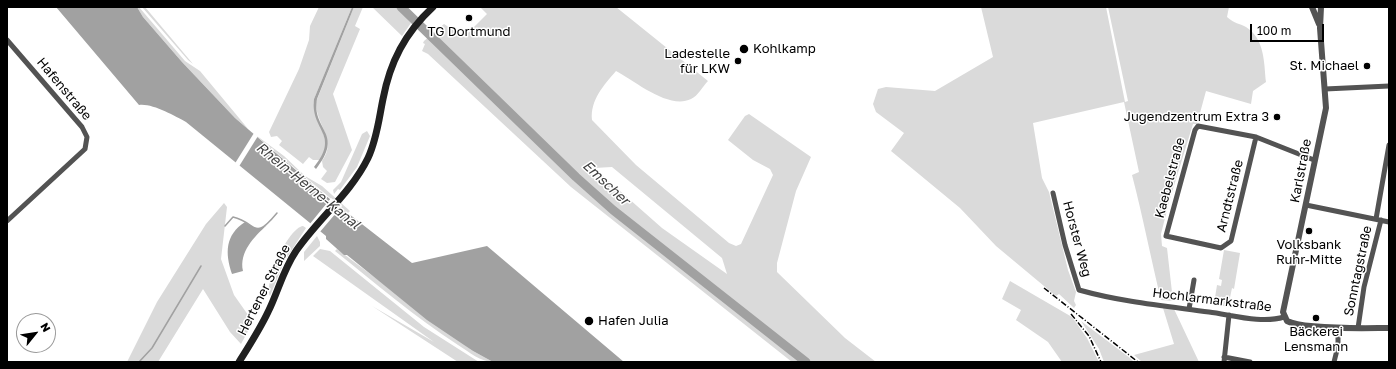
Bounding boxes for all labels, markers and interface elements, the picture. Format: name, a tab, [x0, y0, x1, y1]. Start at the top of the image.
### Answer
marker: TG Dortmund	[464, 13, 474, 23]
scale bar	[1252, 16, 1326, 42]
text: 100 m	[1257, 23, 1291, 38]
place label: TG Dortmund	[427, 24, 511, 40]
place label: Kohlkamp	[753, 41, 816, 57]
marker: Kohlkamp	[738, 43, 750, 55]
place label: Ladestelle für LKW	[664, 46, 730, 77]
street label: Hafenstraße	[33, 55, 95, 123]
marker: Ladestelle für LKW	[733, 56, 743, 66]
place label: St. Michael	[1289, 58, 1359, 74]
marker: St. Michael	[1362, 61, 1372, 71]
place label: Jugendzentrum Extra 3	[1124, 109, 1269, 125]
marker: Jugendzentrum Extra 3	[1272, 112, 1282, 122]
street label: Kaebelstraße	[1152, 136, 1188, 220]
street label: Karlstraße	[1287, 138, 1315, 204]
water label: Rhein-Herne-Kanal	[253, 139, 363, 233]
water label: Emscher	[579, 157, 633, 209]
street label: Arndtstraße	[1213, 158, 1247, 234]
street label: Horster Weg	[1059, 199, 1095, 279]
street label: Sonntagstraße	[1341, 224, 1375, 318]
marker: Volksbank Ruhr-Mitte	[1304, 226, 1314, 236]
place label: Volksbank Ruhr-Mitte	[1276, 237, 1342, 268]
street label: Hertener Straße	[234, 242, 294, 338]
street label: Hochlarmarkstraße	[1151, 285, 1273, 315]
north arrow	[16, 313, 56, 353]
place label: Hafen Julia	[598, 313, 669, 329]
marker: Bäckerei Lensmann	[1311, 313, 1321, 323]
marker: Hafen Julia	[583, 315, 595, 327]
text: N	[38, 320, 54, 334]
place label: Bäckerei Lensmann	[1284, 324, 1348, 355]

